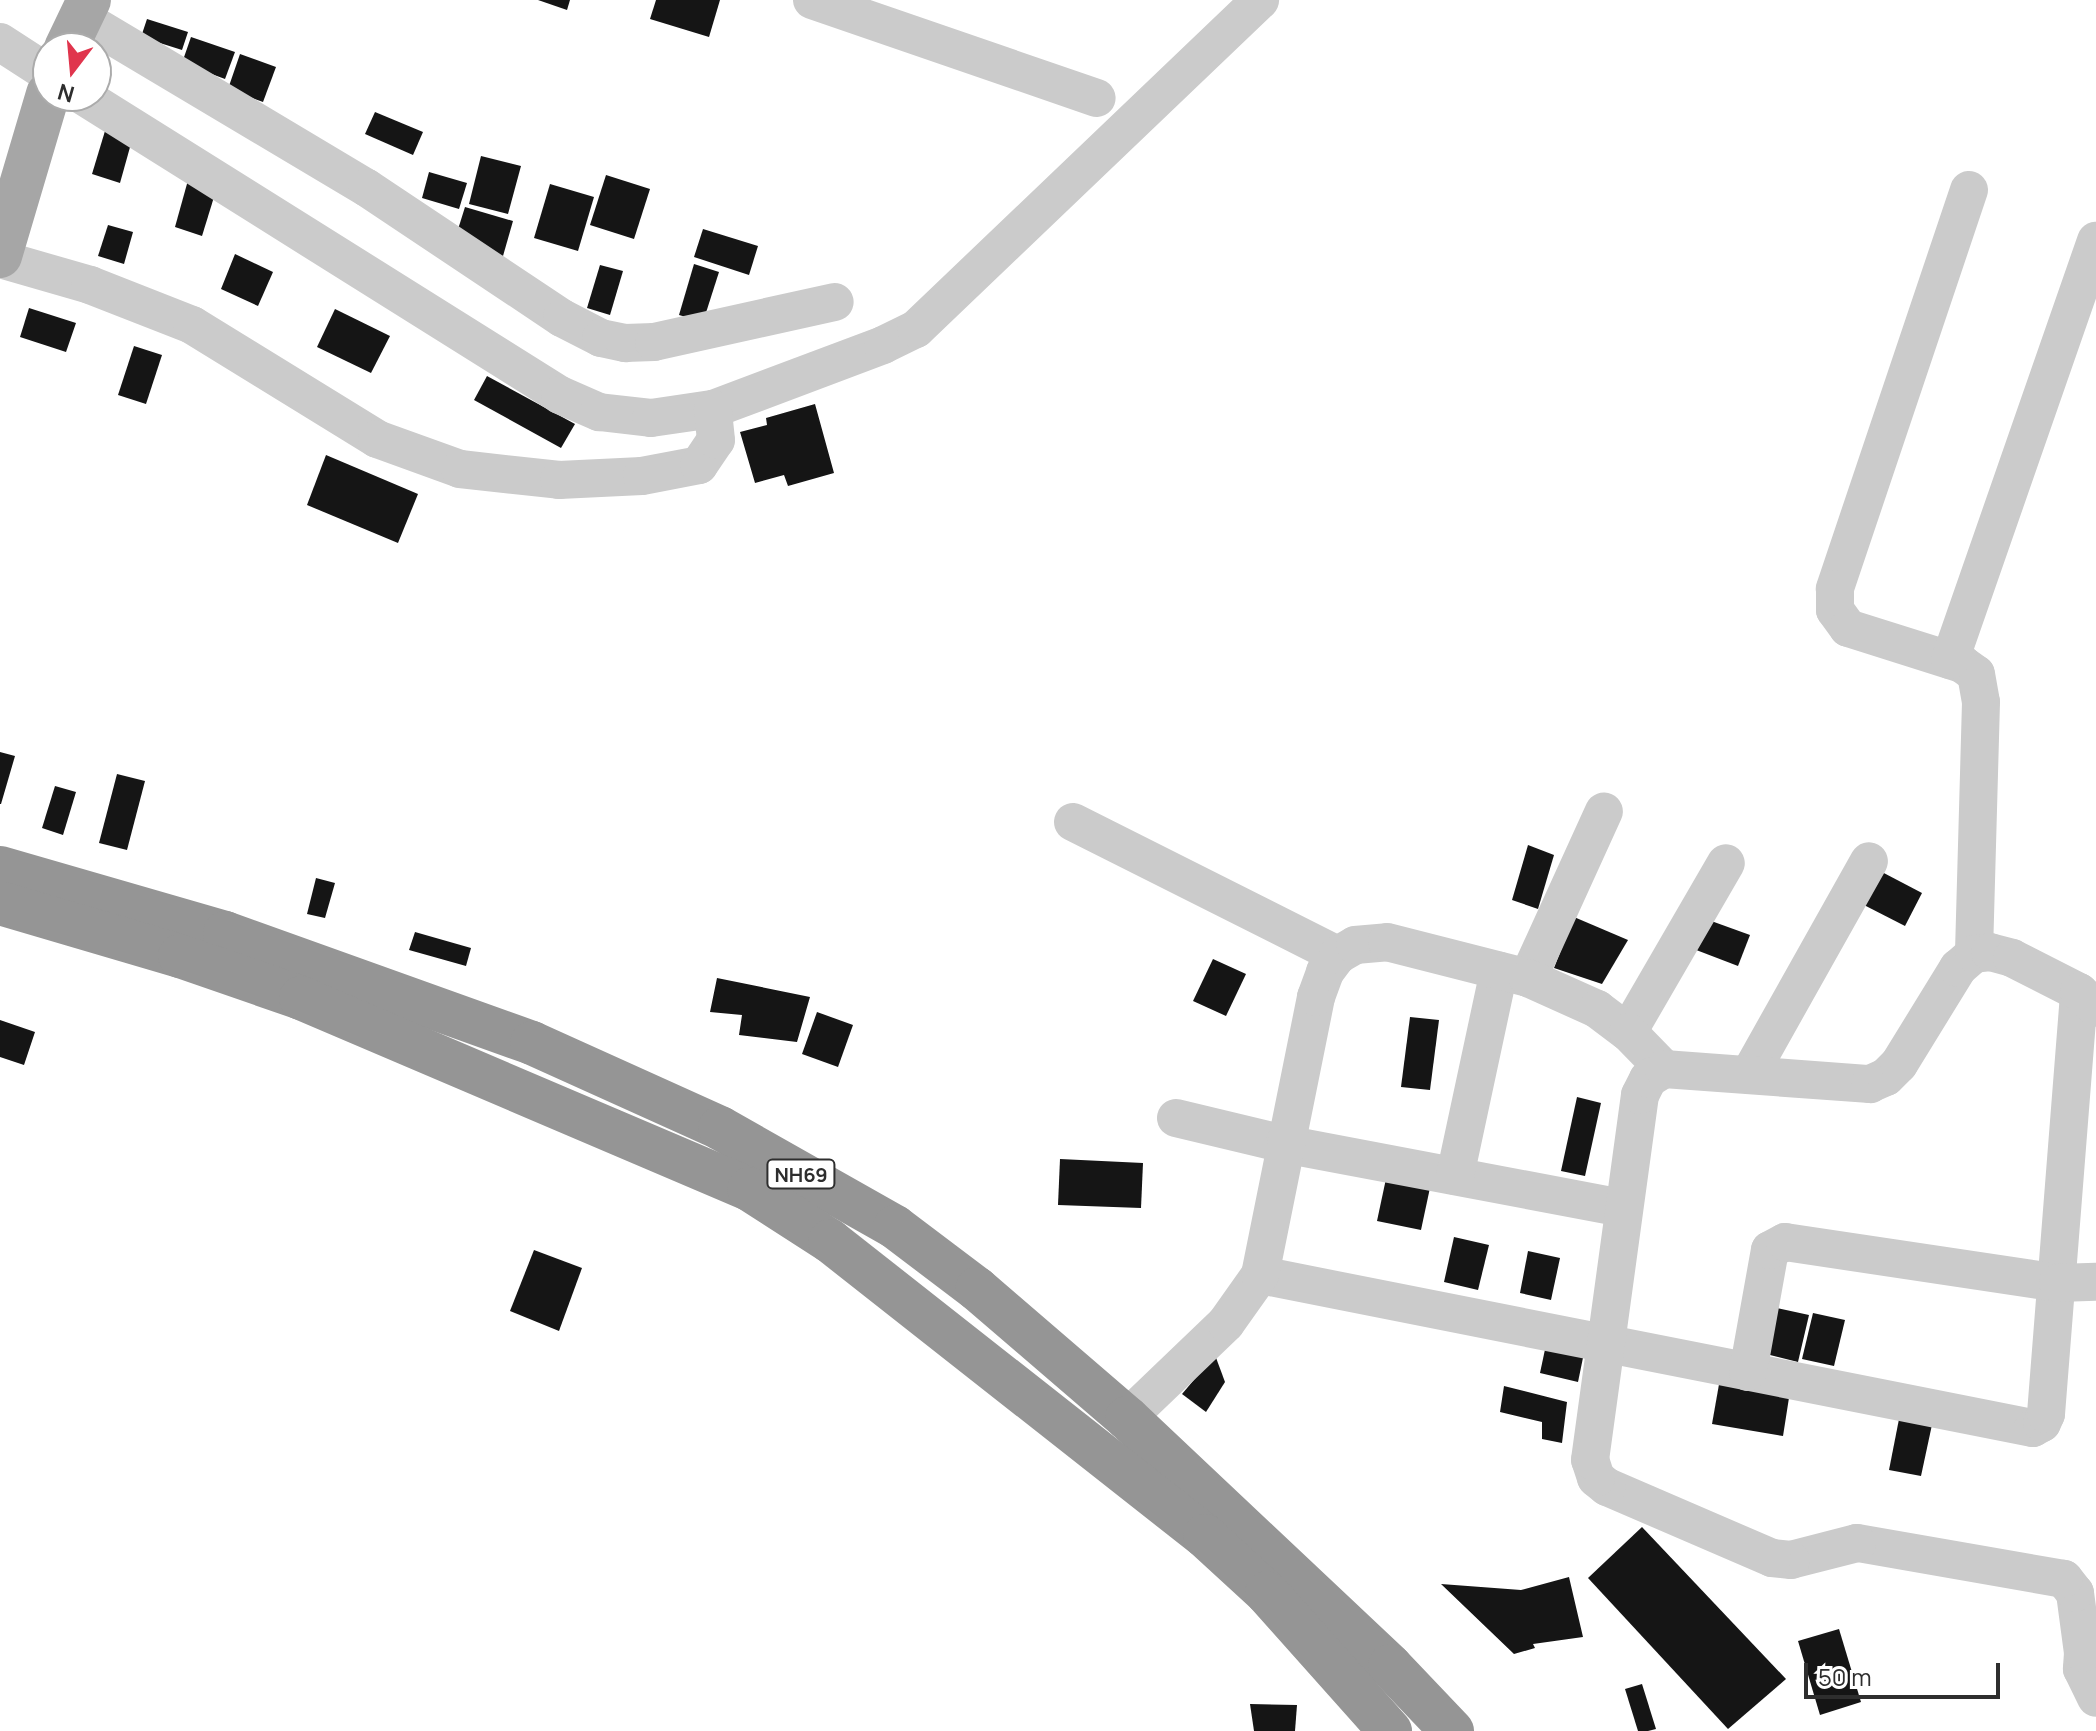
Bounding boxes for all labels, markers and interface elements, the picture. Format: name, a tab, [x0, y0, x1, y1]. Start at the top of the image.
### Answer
north arrow	[32, 32, 112, 112]
text: N	[54, 77, 78, 110]
road number: NH69	[765, 1158, 837, 1190]
scale bar	[1808, 1647, 2004, 1697]
text: 50 m	[1818, 1660, 1872, 1693]

